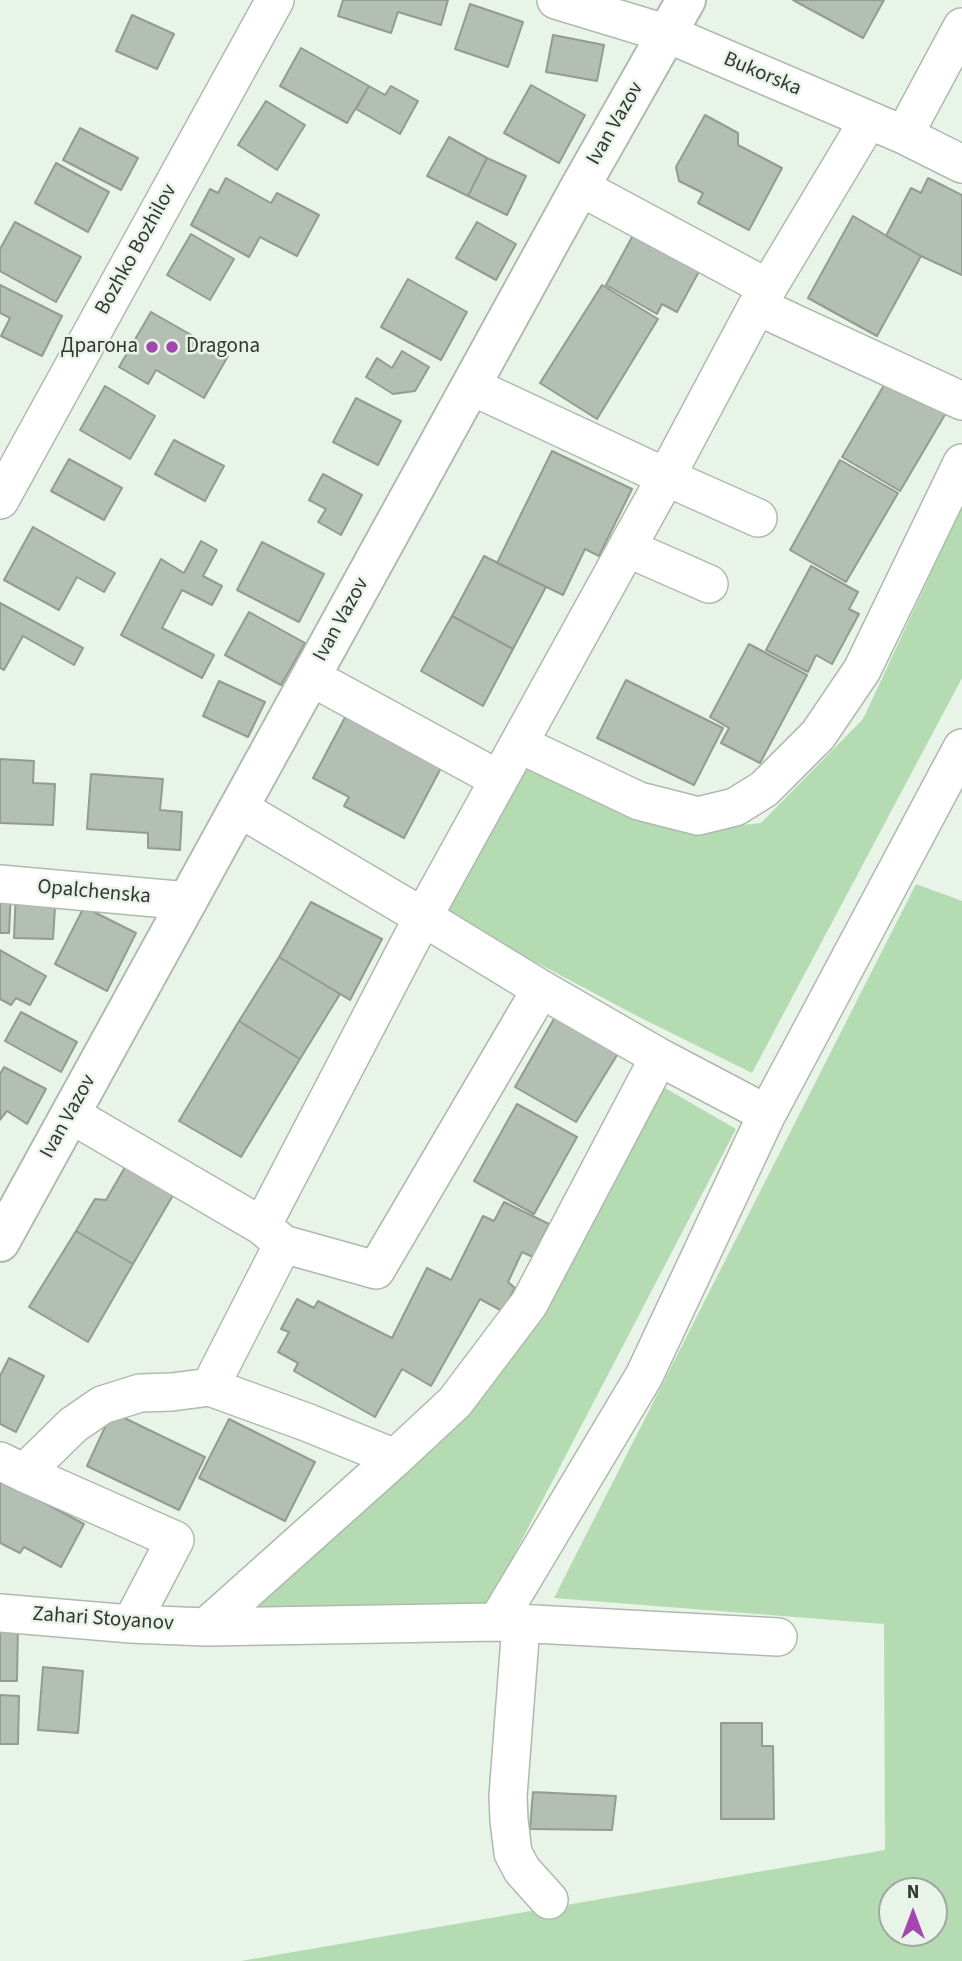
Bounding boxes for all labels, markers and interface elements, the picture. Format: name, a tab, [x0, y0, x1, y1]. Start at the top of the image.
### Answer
street label: Bukorska	[719, 47, 805, 103]
street label: Ivan Vazov	[582, 78, 650, 170]
street label: Bozhko Bozhilov	[91, 180, 183, 320]
place label: Драгона	[61, 334, 138, 360]
place label: Dragona	[186, 334, 260, 360]
marker: Драгона	[144, 339, 160, 355]
marker: Dragona	[164, 339, 180, 355]
street label: Ivan Vazov	[309, 574, 375, 666]
street label: Opalchenska	[36, 875, 152, 911]
street label: Ivan Vazov	[36, 1071, 102, 1163]
street label: Zahari Stoyanov	[31, 1602, 175, 1638]
north arrow	[878, 1877, 948, 1947]
text: N	[907, 1879, 919, 1906]

